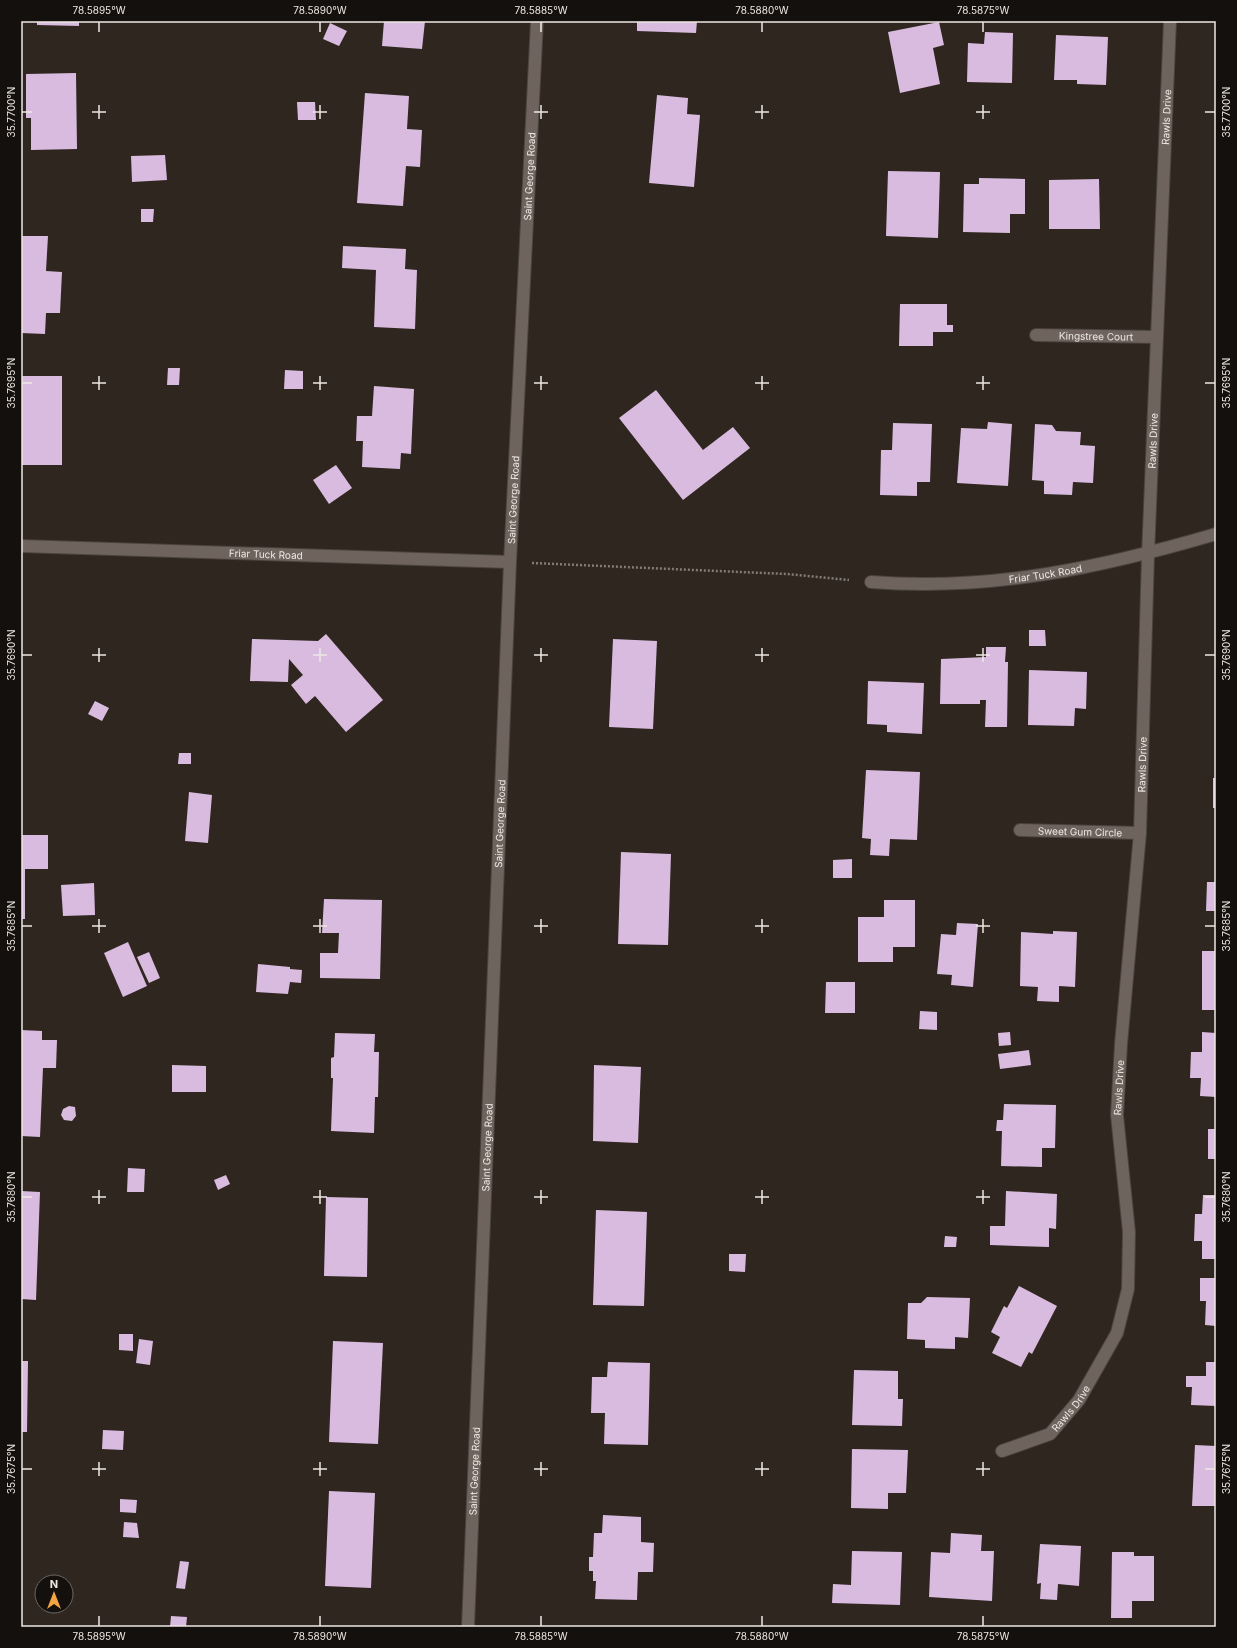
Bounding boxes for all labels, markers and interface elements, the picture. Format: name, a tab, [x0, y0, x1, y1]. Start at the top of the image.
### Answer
text: 78.5895°W	[72, 4, 126, 16]
text: 78.5890°W	[293, 4, 347, 16]
text: 78.5885°W	[514, 4, 568, 16]
text: 78.5880°W	[735, 4, 789, 16]
text: 78.5875°W	[957, 4, 1009, 16]
text: 35.7700°N	[5, 87, 17, 137]
text: 35.7700°N	[1220, 87, 1232, 137]
street label: Rawls Drive	[1159, 89, 1173, 145]
street label: Saint George Road	[521, 132, 537, 221]
street label: Kingstree Court	[1059, 329, 1134, 343]
text: 35.7695°N	[5, 358, 17, 408]
text: 35.7695°N	[1220, 358, 1232, 408]
street label: Rawls Drive	[1146, 413, 1160, 469]
street label: Saint George Road	[505, 455, 521, 544]
street label: Friar Tuck Road	[229, 547, 303, 561]
street label: Friar Tuck Road	[1008, 562, 1083, 585]
text: 35.7690°N	[5, 629, 17, 681]
text: 35.7690°N	[1220, 629, 1232, 681]
street label: Rawls Drive	[1135, 737, 1149, 793]
street label: Saint George Road	[492, 779, 507, 868]
street label: Sweet Gum Circle	[1038, 824, 1123, 839]
text: 35.7685°N	[5, 901, 17, 951]
text: 35.7685°N	[1220, 901, 1232, 951]
street label: Rawls Drive	[1111, 1059, 1126, 1116]
street label: Saint George Road	[479, 1103, 495, 1192]
text: 35.7680°N	[5, 1171, 17, 1223]
text: 35.7680°N	[1220, 1171, 1232, 1223]
street label: Rawls Drive	[1049, 1383, 1092, 1434]
street label: Saint George Road	[466, 1427, 482, 1515]
text: 35.7675°N	[5, 1444, 17, 1494]
text: 35.7675°N	[1220, 1444, 1232, 1494]
north arrow	[34, 1574, 74, 1614]
text: N	[50, 1577, 58, 1591]
text: 78.5895°W	[72, 1630, 126, 1642]
text: 78.5890°W	[293, 1630, 347, 1642]
text: 78.5885°W	[514, 1630, 568, 1642]
text: 78.5880°W	[735, 1630, 789, 1642]
text: 78.5875°W	[957, 1630, 1009, 1642]

